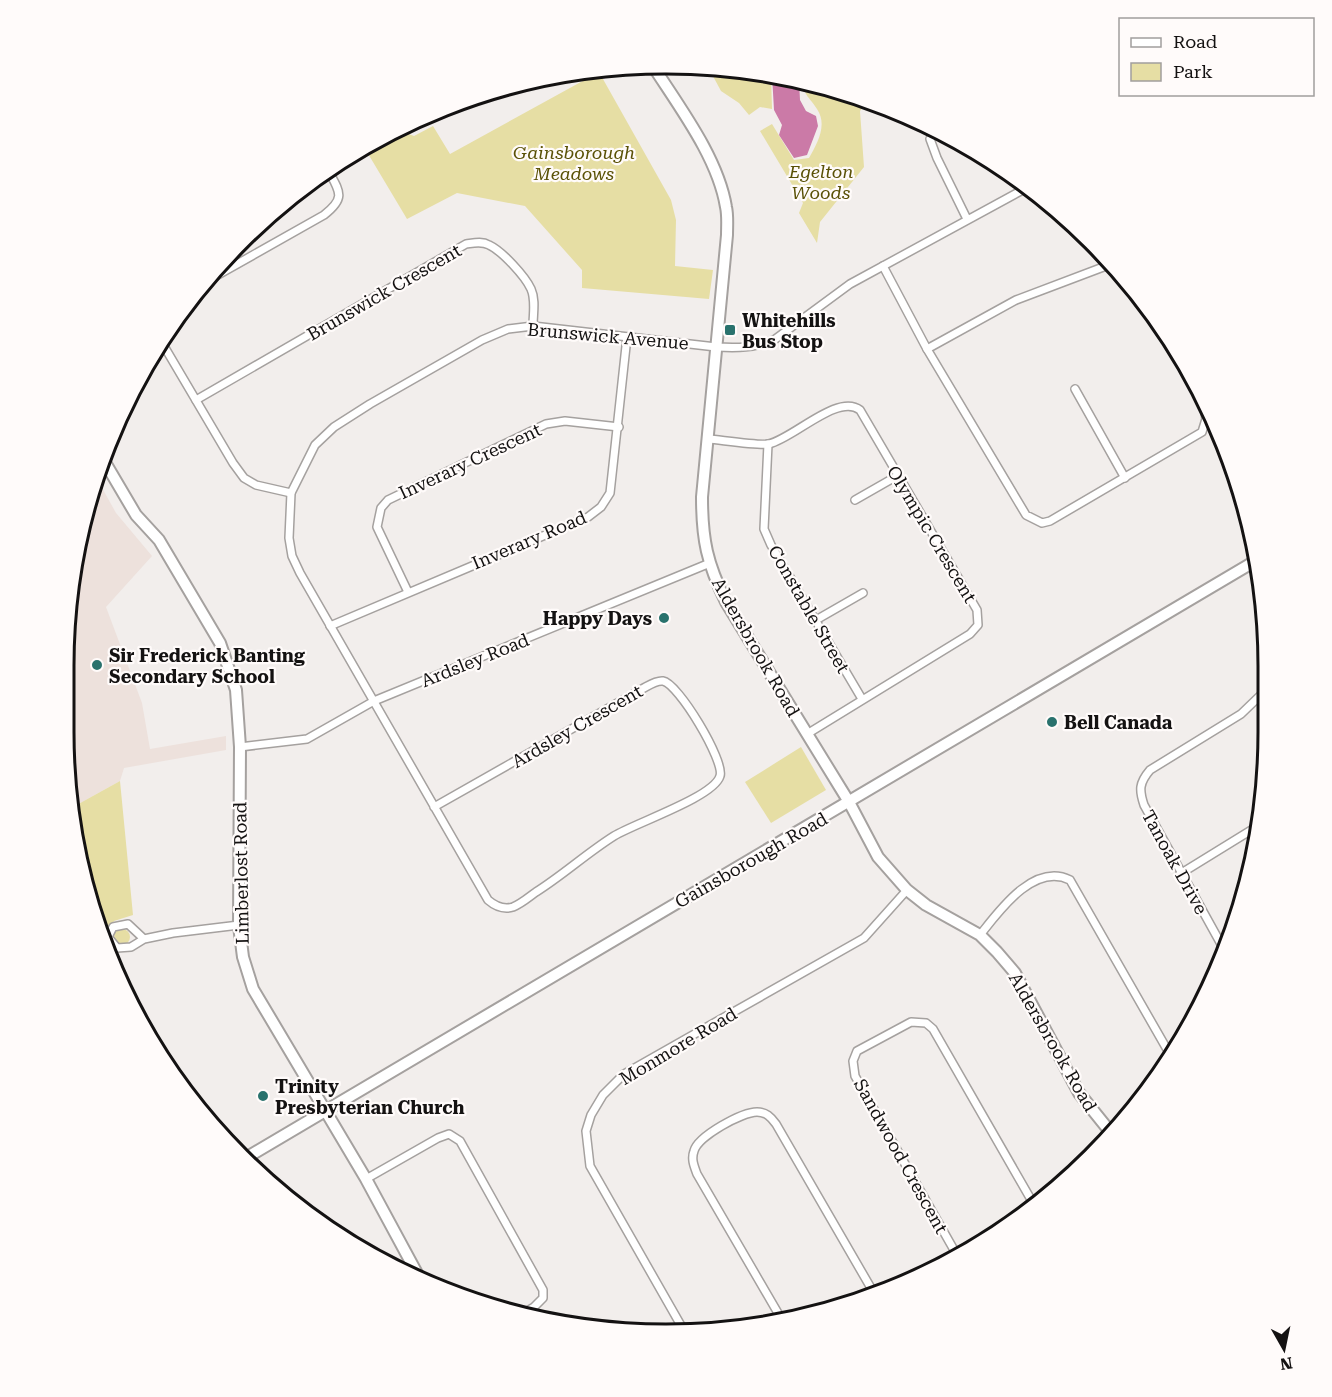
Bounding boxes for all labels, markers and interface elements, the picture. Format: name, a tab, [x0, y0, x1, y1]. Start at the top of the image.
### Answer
legend	[1119, 18, 1314, 96]
text: Road	[1173, 31, 1218, 52]
text: Park	[1173, 61, 1213, 82]
park label: Gainsborough Meadows	[513, 142, 635, 184]
park label: Egelton Woods	[788, 161, 853, 203]
street label: Brunswick Crescent	[303, 239, 465, 345]
place label: Whitehills Bus Stop	[742, 310, 836, 352]
street label: Brunswick Avenue	[526, 318, 690, 354]
marker: Whitehills Bus Stop	[723, 323, 737, 337]
street label: Inverary Crescent	[395, 419, 545, 503]
street label: Olympic Crescent	[883, 462, 981, 606]
street label: Inverary Road	[469, 506, 590, 574]
street label: Constable Street	[764, 541, 854, 677]
street label: Aldersbrook Road	[708, 574, 805, 721]
place label: Happy Days	[543, 608, 652, 629]
marker: Happy Days	[657, 611, 671, 625]
street label: Ardsley Road	[418, 629, 532, 691]
place label: Sir Frederick Banting Secondary School	[109, 645, 306, 687]
marker: Sir Frederick Banting Secondary School	[90, 658, 104, 672]
street label: Ardsley Crescent	[508, 680, 646, 772]
place label: Bell Canada	[1064, 712, 1173, 733]
marker: Bell Canada	[1045, 715, 1059, 729]
street label: Limberlost Road	[229, 801, 253, 944]
street label: Tanoak Drive	[1138, 806, 1212, 918]
street label: Gainsborough Road	[671, 807, 831, 912]
street label: Aldersbrook Road	[1005, 969, 1102, 1116]
street label: Monmore Road	[616, 1003, 741, 1089]
street label: Sandwood Crescent	[850, 1075, 952, 1237]
place label: Trinity Presbyterian Church	[275, 1076, 465, 1118]
marker: Trinity Presbyterian Church	[256, 1089, 270, 1103]
north arrow	[1254, 1319, 1314, 1379]
text: N	[1279, 1353, 1294, 1374]

